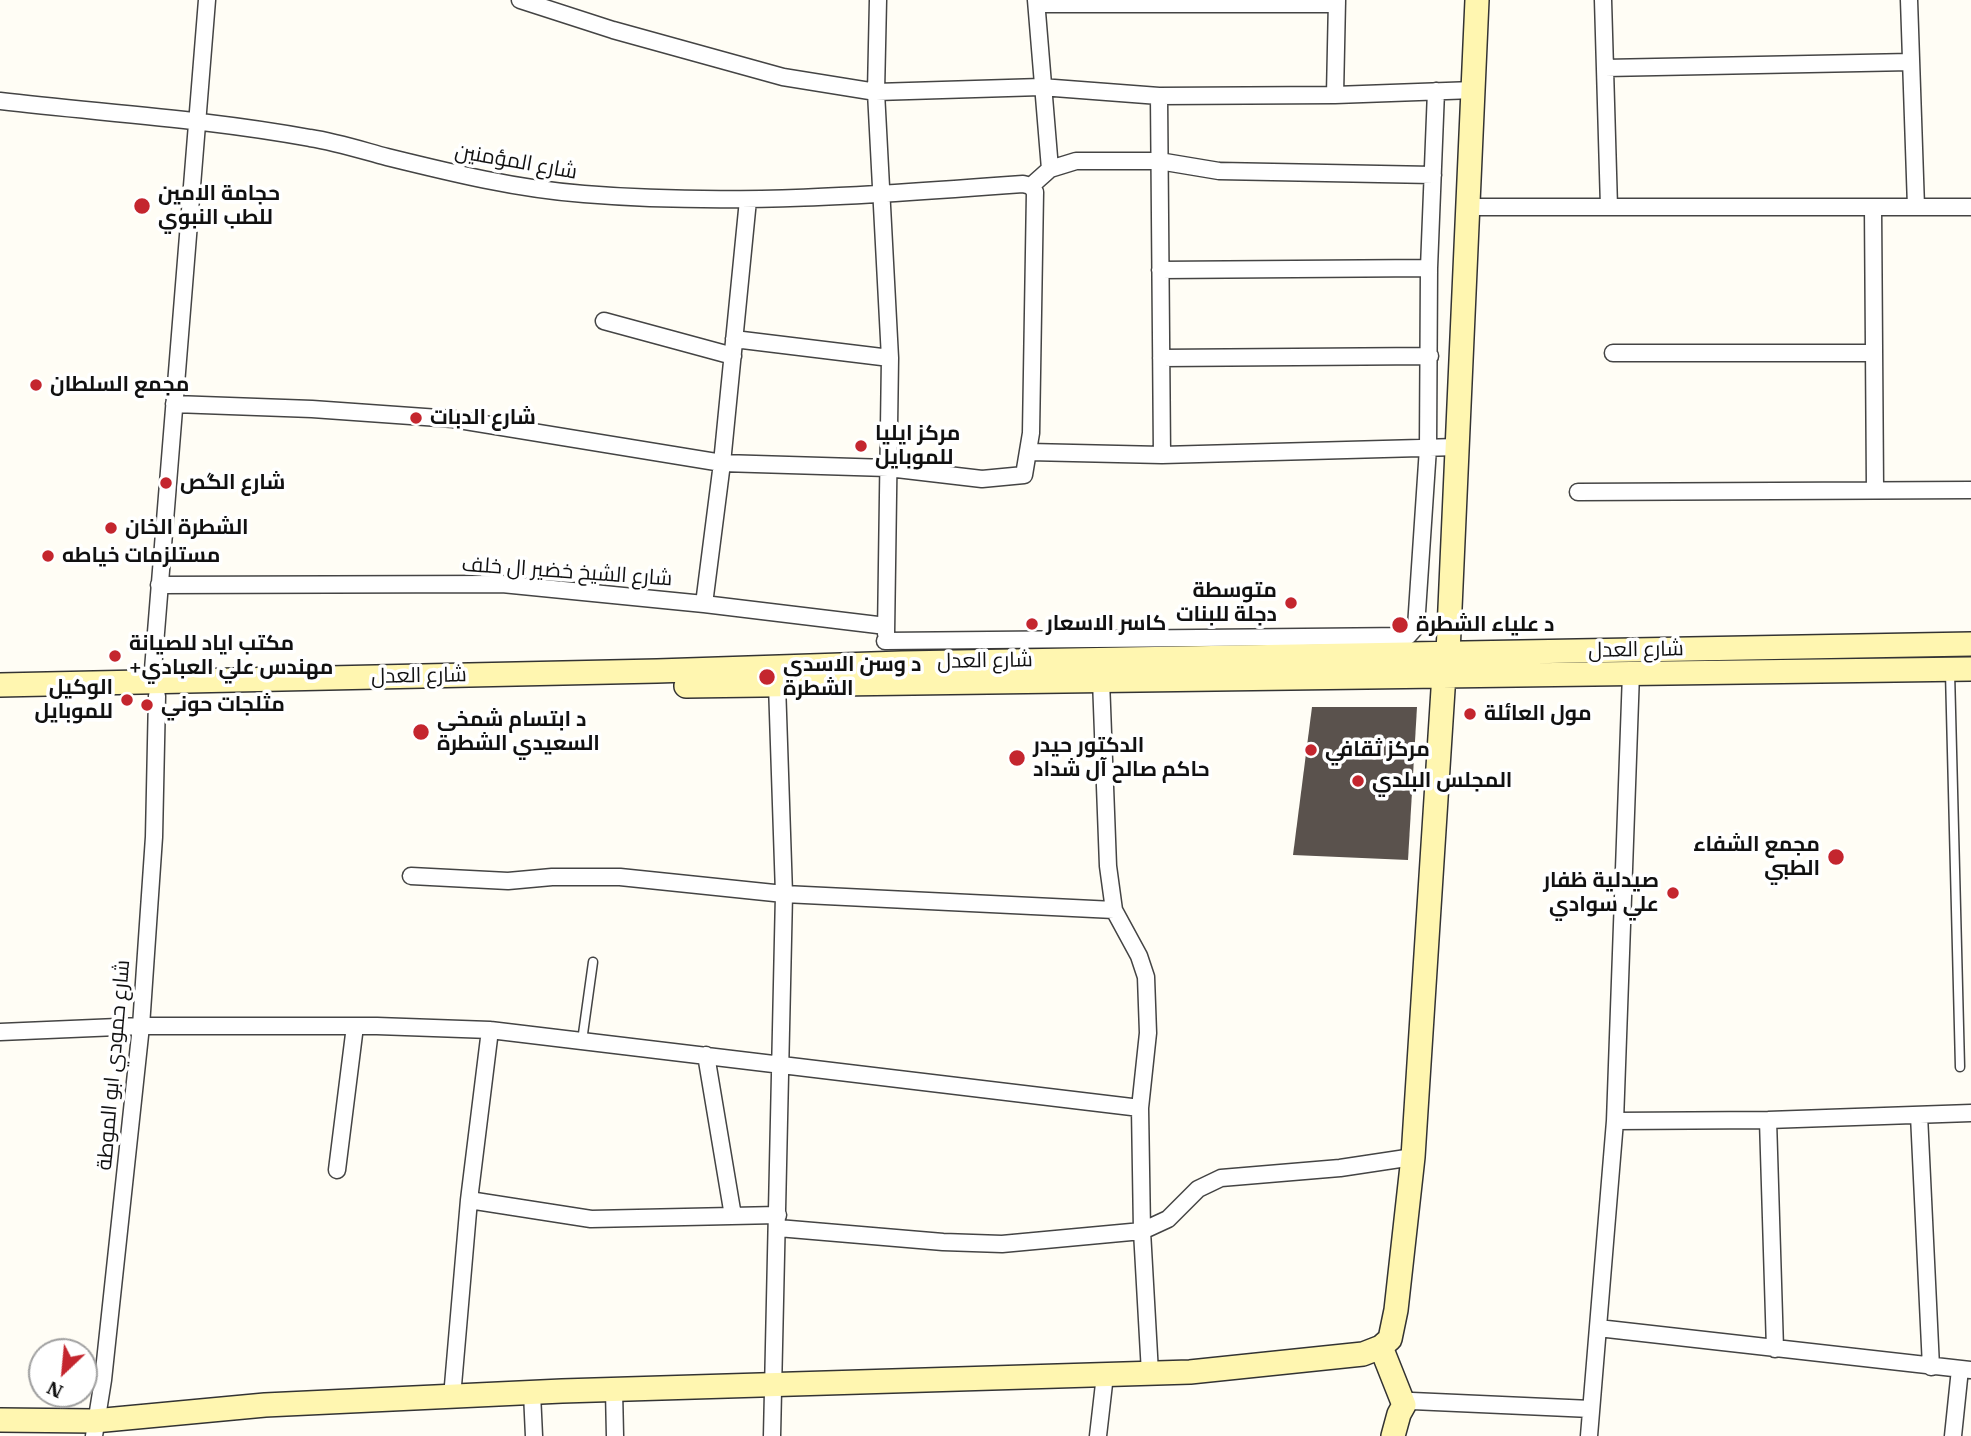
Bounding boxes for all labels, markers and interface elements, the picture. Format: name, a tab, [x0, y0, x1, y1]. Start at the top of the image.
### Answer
street label: شارع المؤمنين	[453, 139, 579, 185]
place label: حجامة الامين للطب النبوي	[158, 181, 280, 231]
marker: حجامة الامين للطب النبوي	[132, 196, 152, 216]
place label: مجمع السلطان	[50, 372, 189, 398]
marker: مجمع السلطان	[28, 377, 44, 393]
place label: شارع الدبات	[430, 405, 536, 431]
marker: شارع الدبات	[408, 410, 424, 426]
place label: مركز ايليا للموبايل	[875, 421, 960, 471]
marker: مركز ايليا للموبايل	[853, 438, 869, 454]
place label: شارع الگص	[180, 470, 285, 496]
marker: شارع الگص	[158, 475, 174, 491]
place label: الشطرة الخان	[125, 515, 249, 541]
marker: الشطرة الخان	[103, 520, 119, 536]
place label: مستلزمات خياطه	[62, 543, 220, 569]
marker: مستلزمات خياطه	[40, 548, 56, 564]
street label: شارع الشيخ خضير ال خلف	[461, 552, 673, 592]
place label: متوسطة دجلة للبنات	[1176, 578, 1277, 628]
marker: متوسطة دجلة للبنات	[1283, 595, 1299, 611]
place label: كاسر الاسعار	[1046, 611, 1166, 637]
place label: د علياء الشطرة	[1416, 612, 1554, 638]
marker: د علياء الشطرة	[1390, 615, 1410, 635]
marker: كاسر الاسعار	[1024, 616, 1040, 632]
place label: مكتب اياد للصيانة +مهندس علي العبادي	[129, 631, 333, 681]
street label: شارع العدل	[1588, 637, 1684, 663]
marker: مكتب اياد للصيانة +مهندس علي العبادي	[107, 648, 123, 664]
street label: شارع العدل	[937, 648, 1033, 674]
place label: د وسن الاسدي الشطرة	[783, 652, 921, 702]
street label: شارع العدل	[371, 663, 467, 689]
marker: د وسن الاسدي الشطرة	[757, 667, 777, 687]
place label: الوكيل للموبايل	[35, 675, 113, 725]
marker: الوكيل للموبايل	[119, 692, 135, 708]
place label: مثلجات حوني	[161, 692, 285, 718]
marker: مثلجات حوني	[139, 697, 155, 713]
place label: مول العائلة	[1484, 701, 1592, 727]
marker: مول العائلة	[1462, 706, 1478, 722]
place label: د ابتسام شمخي السعيدي الشطرة	[437, 707, 600, 757]
marker: د ابتسام شمخي السعيدي الشطرة	[411, 722, 431, 742]
place label: الدكتور حيدر حاكم صالح آل شداد	[1033, 733, 1210, 783]
place label: مركز ثقافي	[1325, 737, 1430, 763]
marker: مركز ثقافي	[1303, 742, 1319, 758]
marker: الدكتور حيدر حاكم صالح آل شداد	[1007, 748, 1027, 768]
place label: المجلس البلدي	[1372, 768, 1512, 794]
marker: المجلس البلدي	[1350, 773, 1366, 789]
place label: مجمع الشفاء الطبي	[1693, 832, 1820, 882]
marker: مجمع الشفاء الطبي	[1826, 847, 1846, 867]
place label: صيدلية ظفار علي سوادي	[1543, 868, 1659, 918]
marker: صيدلية ظفار علي سوادي	[1665, 885, 1681, 901]
street label: شارع حمودي ابو الموطة	[92, 959, 136, 1171]
north arrow	[28, 1338, 98, 1408]
text: N	[43, 1376, 67, 1404]

